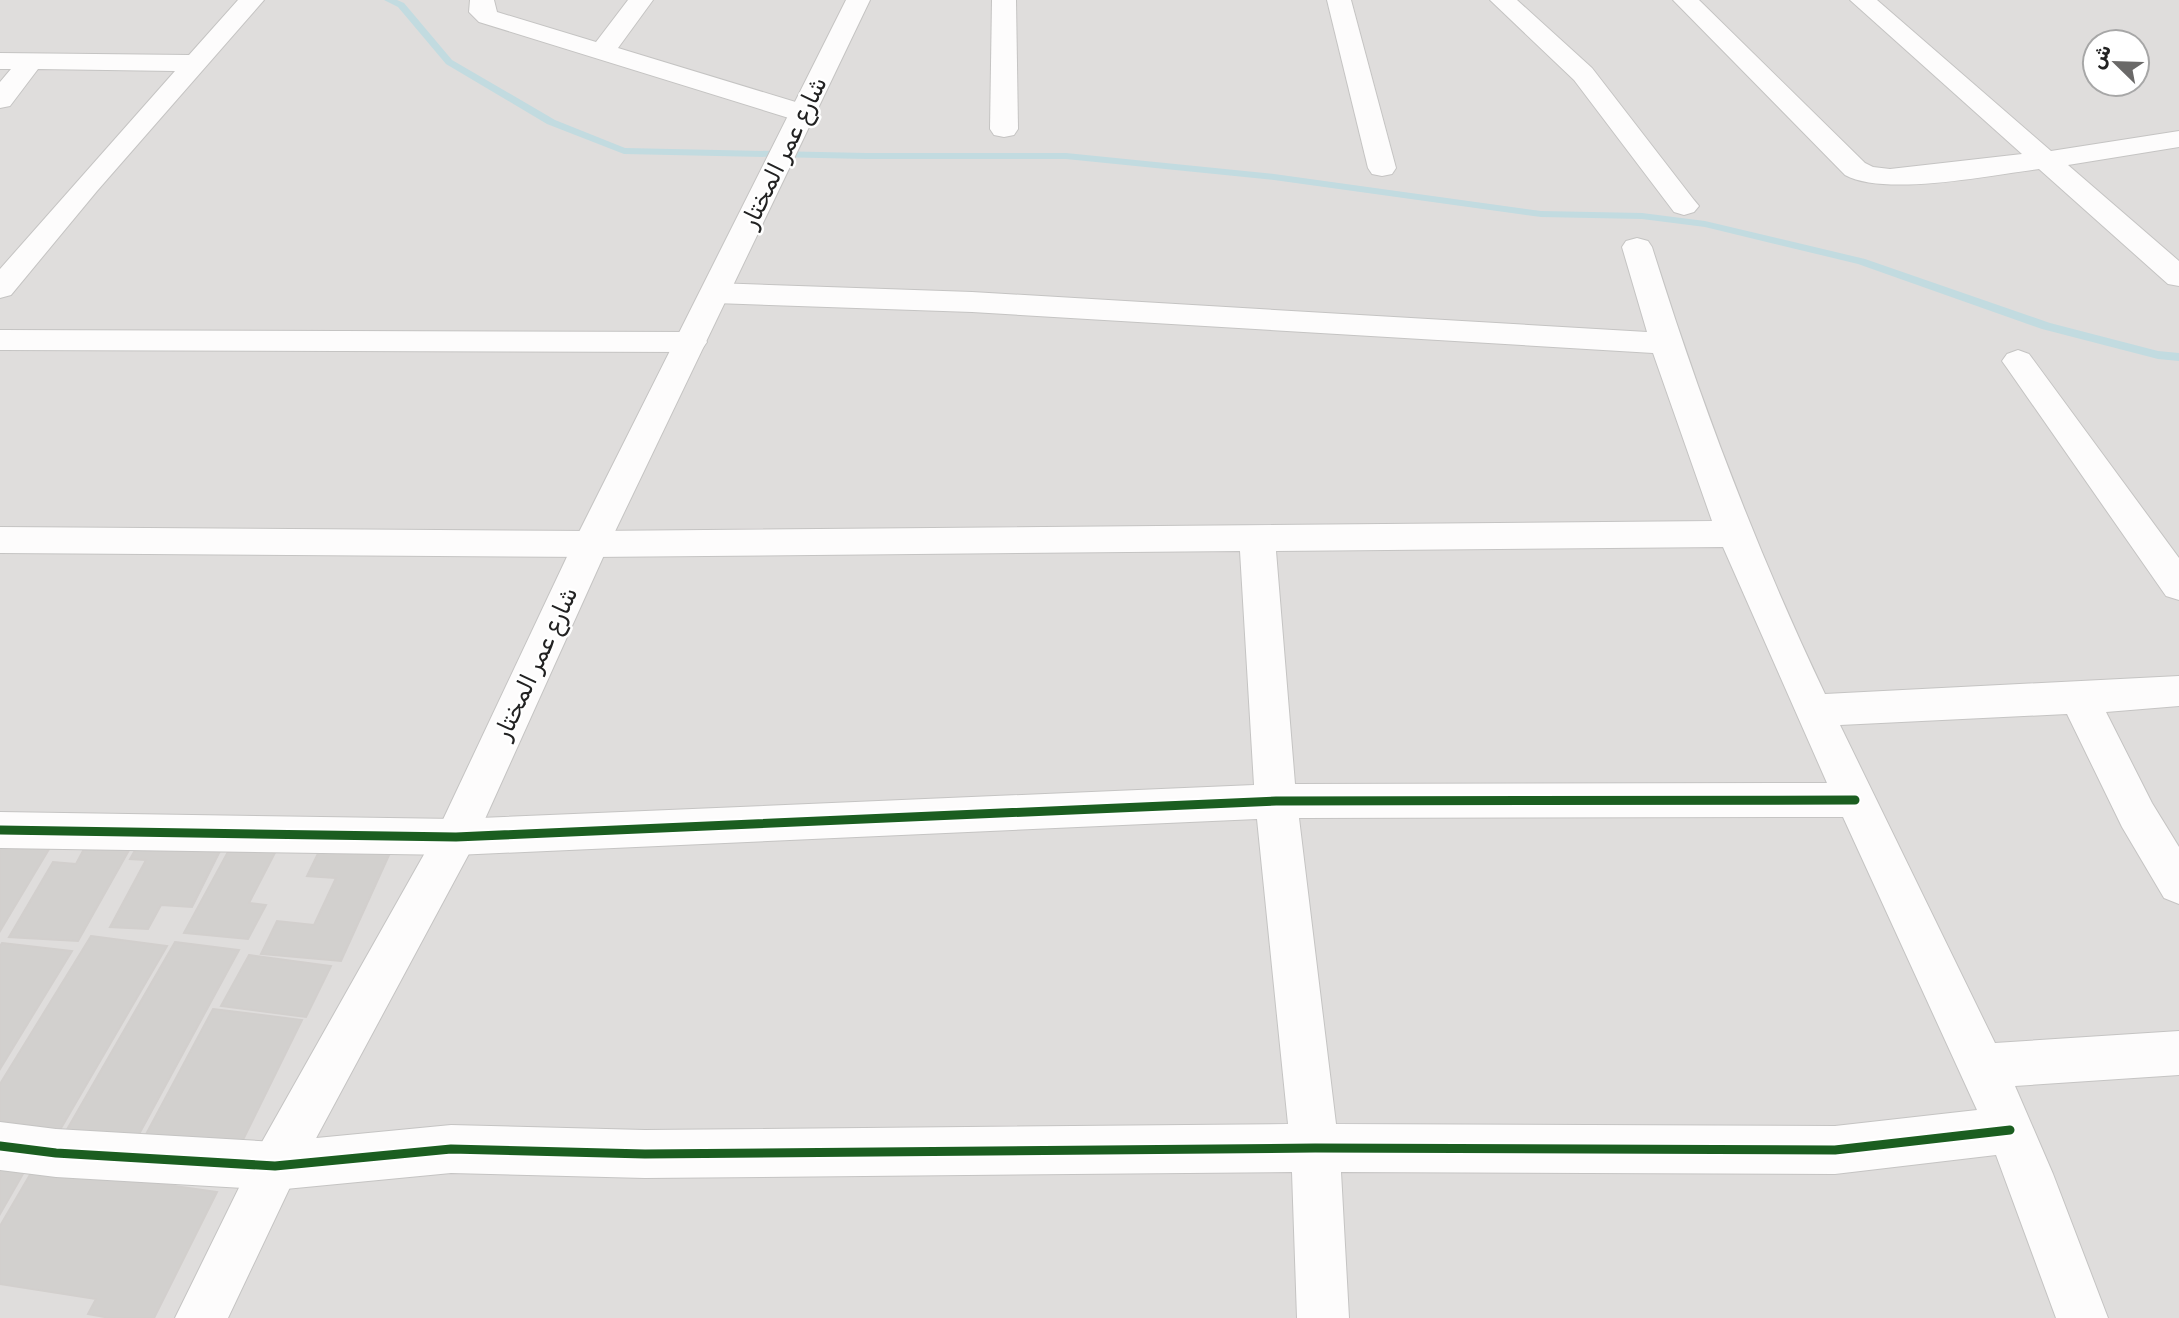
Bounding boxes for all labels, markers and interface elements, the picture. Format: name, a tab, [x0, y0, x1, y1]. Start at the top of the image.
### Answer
north arrow	[2081, 28, 2151, 98]
text: ش	[2086, 41, 2116, 72]
street label: شارع عمر المختار	[734, 72, 834, 235]
street label: شارع عمر المختار	[488, 583, 585, 746]

